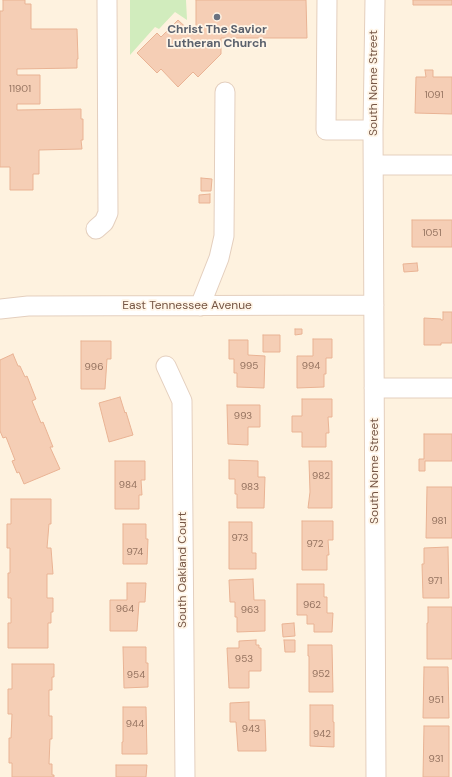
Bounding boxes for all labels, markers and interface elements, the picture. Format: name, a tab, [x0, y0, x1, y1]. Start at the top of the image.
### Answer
marker: Christ The Savior Lutheran Church	[212, 12, 222, 22]
place label: Christ The Savior Lutheran Church	[167, 23, 267, 51]
street label: South Nome Street	[367, 30, 381, 136]
house number: 11901	[9, 83, 31, 95]
house number: 1091	[424, 89, 444, 101]
house number: 1051	[422, 227, 442, 239]
street label: East Tennessee Avenue	[122, 299, 252, 313]
house number: 995	[240, 360, 258, 372]
house number: 994	[302, 360, 320, 372]
house number: 996	[85, 361, 103, 373]
house number: 993	[234, 410, 252, 422]
street label: South Nome Street	[368, 418, 382, 524]
house number: 982	[312, 470, 330, 482]
house number: 984	[119, 479, 137, 491]
house number: 983	[241, 481, 259, 493]
street label: South Oakland Court	[176, 512, 190, 628]
house number: 981	[431, 515, 447, 527]
house number: 973	[231, 532, 249, 544]
house number: 972	[307, 538, 323, 550]
house number: 974	[127, 546, 143, 558]
house number: 971	[428, 575, 442, 587]
house number: 962	[303, 599, 321, 611]
house number: 964	[116, 603, 134, 615]
house number: 963	[241, 604, 259, 616]
house number: 953	[235, 653, 253, 665]
house number: 952	[312, 668, 330, 680]
house number: 954	[127, 669, 145, 681]
house number: 951	[428, 694, 444, 706]
house number: 944	[126, 718, 144, 730]
house number: 943	[242, 723, 260, 735]
house number: 942	[313, 728, 331, 740]
house number: 931	[429, 753, 443, 765]

